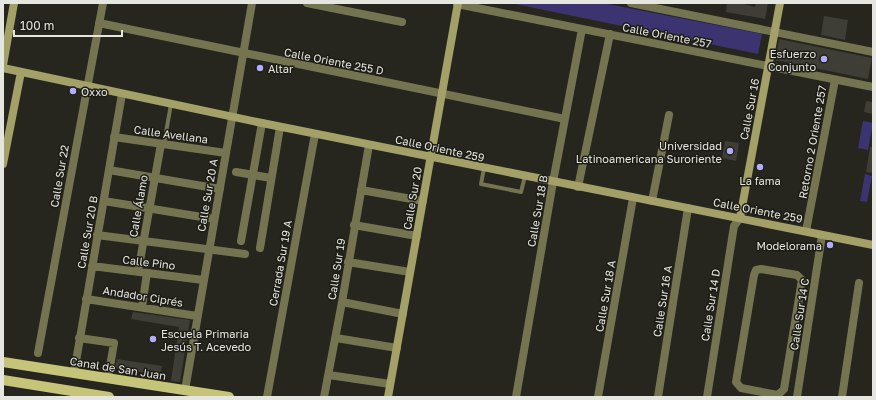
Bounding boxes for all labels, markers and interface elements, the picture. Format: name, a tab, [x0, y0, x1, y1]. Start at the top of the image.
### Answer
scale bar	[14, 12, 122, 38]
text: 100 m	[20, 18, 54, 33]
street label: Calle Oriente 257	[621, 20, 713, 50]
street label: Calle Oriente 255 D	[283, 45, 385, 77]
place label: Esfuerzo Conjunto	[768, 47, 816, 73]
marker: Esfuerzo Conjunto	[819, 54, 829, 64]
place label: Altar	[268, 62, 294, 75]
marker: Altar	[255, 63, 265, 73]
street label: Calle Sur 16	[737, 77, 761, 141]
street label: Retorno 2 Oriente 257	[796, 84, 828, 200]
place label: Oxxo	[81, 85, 108, 98]
marker: Oxxo	[68, 86, 78, 96]
street label: Calle Avellana	[133, 122, 209, 146]
street label: Calle Oriente 259	[394, 132, 486, 164]
place label: Universidad Latinoamericana Suroriente	[576, 139, 722, 165]
street label: Calle Sur 22	[47, 144, 71, 208]
marker: Universidad Latinoamericana Suroriente	[725, 146, 735, 156]
street label: Calle Sur 20 A	[194, 157, 220, 232]
marker: La fama	[755, 162, 765, 172]
street label: Calle Sur 20	[400, 165, 424, 230]
street label: Calle Álamo	[126, 173, 150, 238]
street label: Calle Sur 18 B	[524, 174, 550, 248]
place label: La fama	[739, 174, 781, 187]
street label: Calle Sur 20 B	[74, 195, 100, 269]
street label: Calle Oriente 259	[712, 195, 804, 225]
street label: Cerrada Sur 19 A	[266, 218, 294, 307]
street label: Calle Sur 19	[325, 237, 347, 301]
place label: Modelorama	[756, 239, 822, 252]
marker: Modelorama	[825, 240, 835, 250]
street label: Calle Pino	[122, 252, 177, 272]
street label: Calle Sur 18 A	[592, 258, 618, 333]
street label: Calle Sur 16 A	[650, 264, 674, 338]
street label: Calle Sur 14 D	[698, 268, 722, 342]
street label: Calle Sur 14 C	[787, 277, 811, 351]
street label: Andador Ciprés	[102, 283, 184, 309]
place label: Escuela Primaria Jesús T. Acevedo	[161, 327, 252, 353]
marker: Escuela Primaria Jesús T. Acevedo	[148, 334, 158, 344]
street label: Canal de San Juan	[69, 354, 167, 382]

